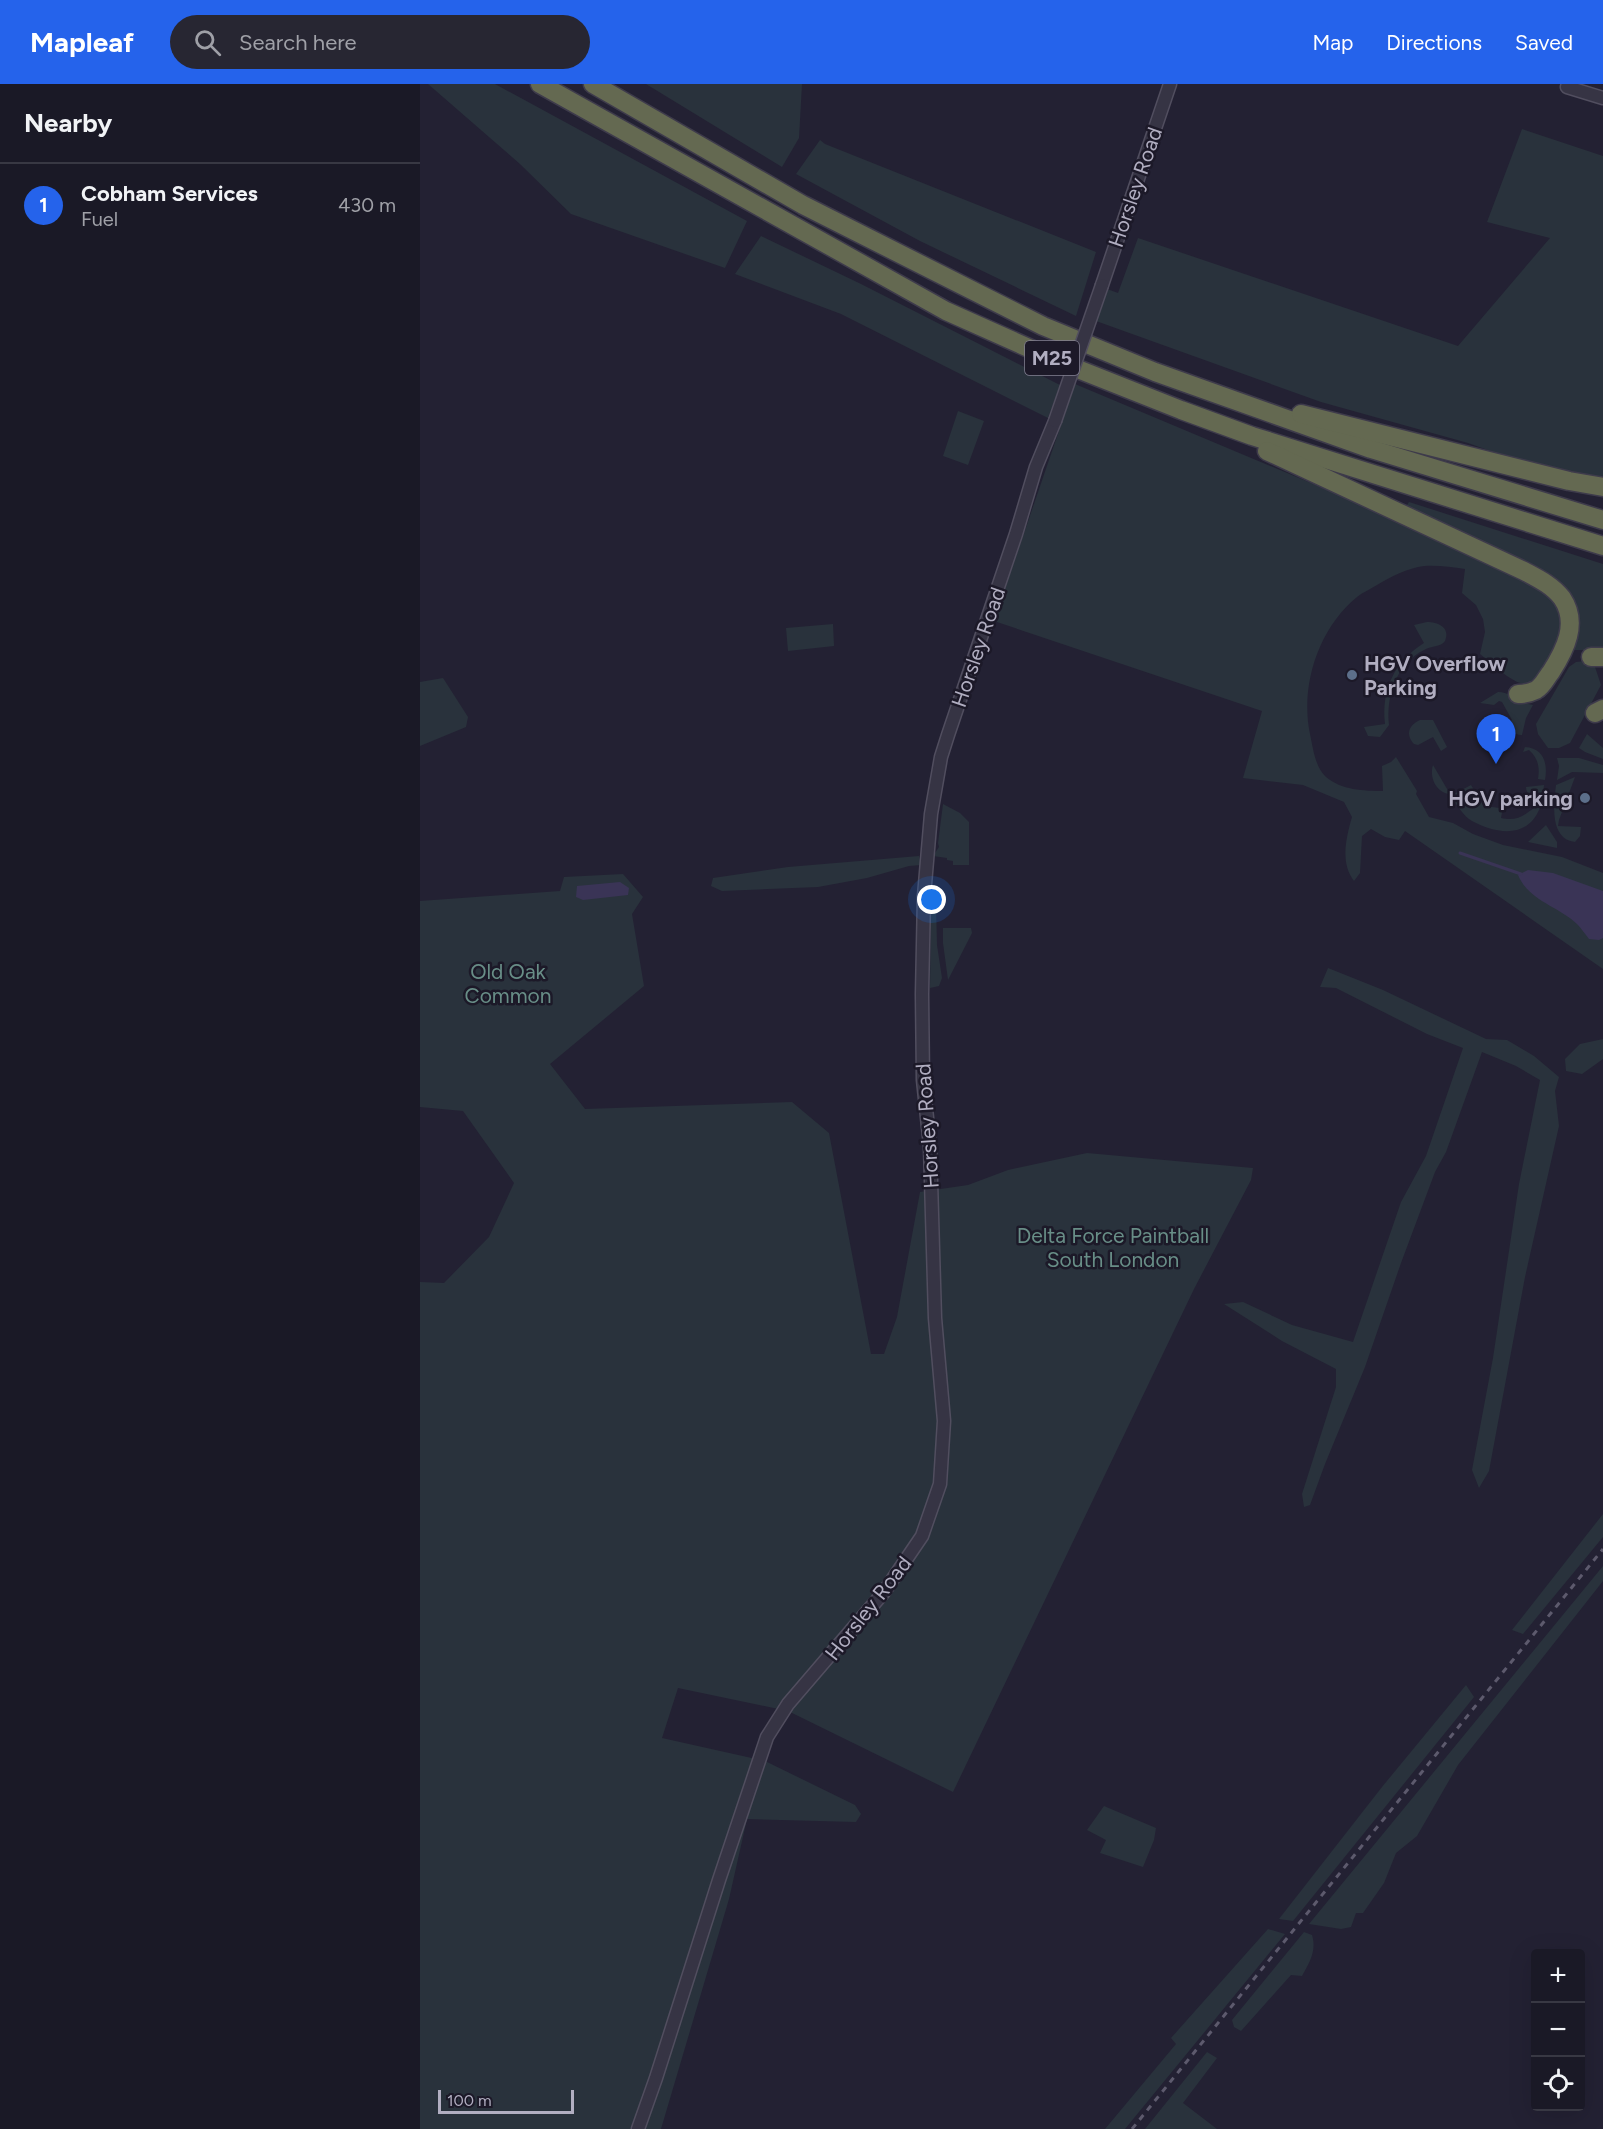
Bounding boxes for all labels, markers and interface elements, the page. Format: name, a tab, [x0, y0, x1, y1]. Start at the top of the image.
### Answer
search box	[170, 15, 590, 69]
text: Mapleaf	[30, 25, 134, 59]
icon: search	[191, 26, 224, 59]
text: Search here	[239, 29, 357, 56]
text: Map	[1312, 30, 1353, 55]
text: Directions	[1386, 30, 1482, 55]
text: Saved	[1515, 30, 1573, 55]
text: Nearby	[24, 107, 112, 139]
street label: Horsley Road	[1103, 124, 1167, 250]
text: Cobham Services	[81, 180, 258, 207]
text: 1	[39, 193, 48, 217]
text: 430 m	[338, 193, 396, 217]
text: Fuel	[81, 207, 118, 231]
road number: M25	[1025, 341, 1079, 375]
street label: Horsley Road	[946, 584, 1010, 710]
place label: HGV Overflow Parking	[1364, 651, 1506, 700]
marker: HGV Overflow Parking	[1345, 668, 1359, 682]
pin: 1	[1476, 714, 1516, 764]
place label: HGV parking	[1448, 786, 1573, 811]
marker: HGV parking	[1578, 791, 1592, 805]
your location	[917, 885, 946, 914]
park label: Old Oak Common	[465, 959, 551, 1008]
street label: Horsley Road	[910, 1063, 944, 1189]
park label: Delta Force Paintball South London	[1017, 1223, 1209, 1272]
street label: Horsley Road	[820, 1551, 916, 1665]
map controls	[1531, 1949, 1585, 2111]
button: +	[1531, 1949, 1585, 2003]
button: −	[1531, 2003, 1585, 2057]
button: locate	[1531, 2057, 1585, 2111]
scale bar	[438, 2087, 574, 2114]
text: 100 m	[447, 2091, 492, 2110]

